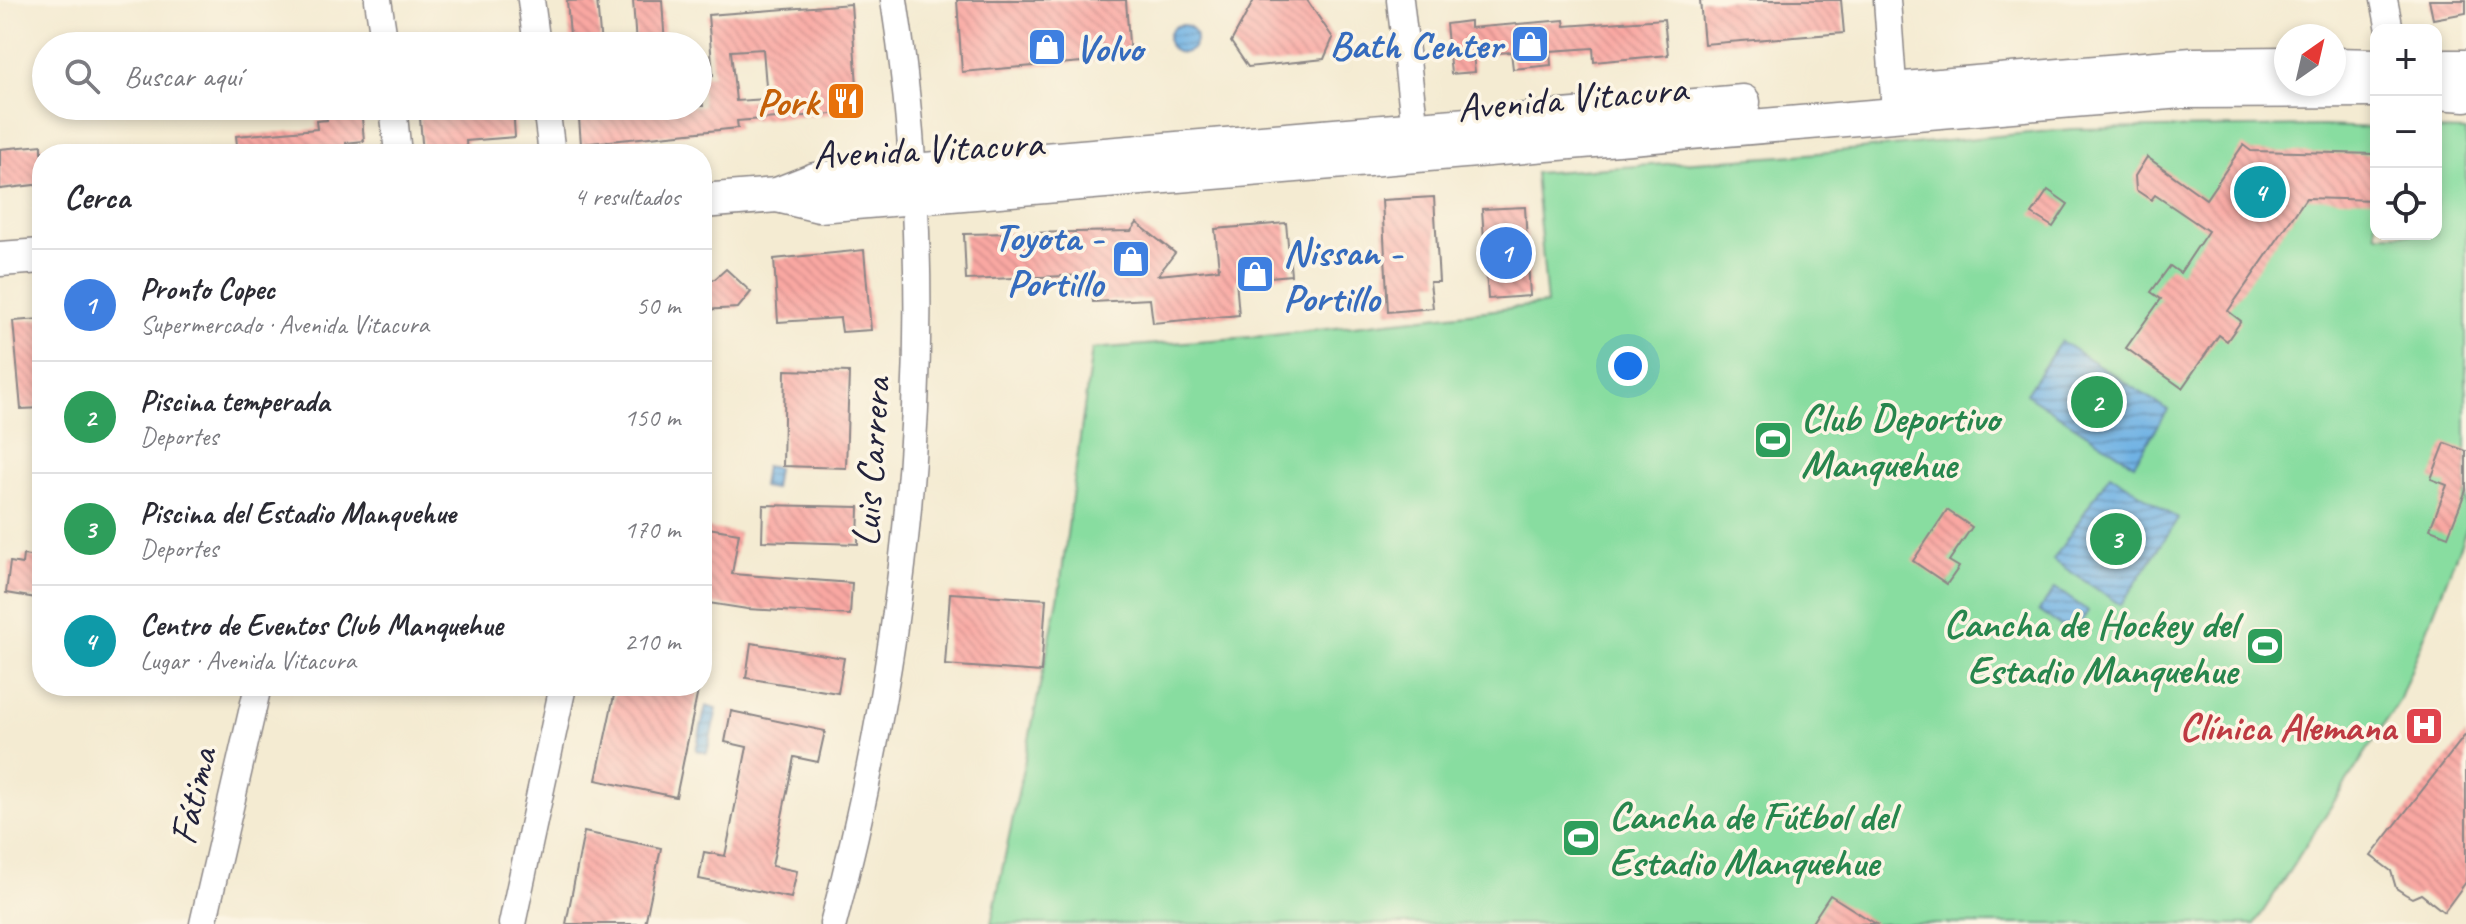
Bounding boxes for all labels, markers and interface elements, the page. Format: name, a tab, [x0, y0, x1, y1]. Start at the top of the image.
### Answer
place label: Bath Center	[1329, 20, 1507, 70]
place label: Volvo	[1075, 23, 1146, 73]
shop icon: Bath Center	[1509, 23, 1551, 65]
north arrow	[2274, 24, 2346, 96]
map controls	[2370, 24, 2442, 240]
button: +	[2370, 24, 2442, 96]
shop icon: Volvo	[1026, 26, 1068, 68]
search box	[32, 32, 712, 120]
icon: search	[60, 54, 104, 98]
text: Buscar aquí	[124, 57, 242, 95]
street label: Avenida Vitacura	[1455, 63, 1692, 133]
place label: Pork	[757, 77, 821, 127]
restaurant icon: Pork	[825, 80, 867, 122]
button: −	[2370, 96, 2442, 168]
street label: Avenida Vitacura	[812, 118, 1047, 180]
pin: 4	[2234, 162, 2286, 222]
button: locate	[2370, 168, 2442, 240]
text: Cerca	[64, 175, 130, 218]
text: 4 resultados	[574, 180, 680, 213]
place label: Toyota - Portillo	[993, 212, 1106, 308]
pin: 1	[1480, 223, 1532, 283]
place label: Nissan - Portillo	[1283, 227, 1404, 323]
shop icon: Toyota - Portillo	[1110, 238, 1152, 280]
shop icon: Nissan - Portillo	[1234, 253, 1276, 295]
text: Pronto Copec	[140, 270, 275, 308]
text: 1	[84, 289, 96, 322]
text: 50 m	[636, 289, 680, 322]
text: Supermercado · Avenida Vitacura	[140, 308, 429, 341]
your location	[1608, 346, 1648, 386]
pin: 2	[2071, 372, 2123, 432]
street label: Luis Carrera	[840, 373, 902, 548]
text: Piscina temperada	[140, 382, 329, 420]
place label: Club Deportivo Manquehue	[1801, 393, 2003, 489]
text: 2	[84, 401, 96, 434]
text: 150 m	[624, 401, 680, 434]
sports icon: Club Deportivo Manquehue	[1752, 419, 1794, 461]
text: Deportes	[140, 420, 218, 453]
text: Piscina del Estadio Manquehue	[140, 494, 456, 532]
pin: 3	[2090, 509, 2142, 569]
text: 3	[84, 513, 96, 546]
text: 170 m	[624, 513, 680, 546]
text: Deportes	[140, 532, 218, 565]
place label: Cancha de Hockey del Estadio Manquehue	[1944, 599, 2244, 695]
text: Centro de Eventos Club Manquehue	[140, 606, 503, 644]
text: 4	[84, 625, 96, 658]
text: 210 m	[624, 625, 680, 658]
sports icon: Cancha de Hockey del Estadio Manquehue	[2244, 625, 2286, 667]
text: Lugar · Avenida Vitacura	[140, 644, 356, 677]
place label: Clínica Alemana	[2179, 702, 2399, 752]
hospital icon: Clínica Alemana	[2403, 705, 2445, 747]
street label: Fátima	[158, 740, 229, 849]
place label: Cancha de Fútbol del Estadio Manquehue	[1609, 791, 1902, 887]
sports icon: Cancha de Fútbol del Estadio Manquehue	[1560, 817, 1602, 859]

